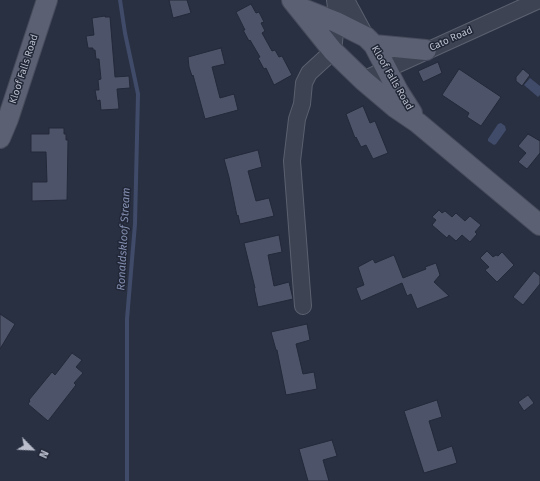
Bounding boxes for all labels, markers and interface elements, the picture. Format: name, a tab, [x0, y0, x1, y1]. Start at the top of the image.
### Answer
street label: Cato Road	[428, 24, 474, 54]
street label: Kloof Falls Road	[7, 33, 41, 105]
street label: Kloof Falls Road	[369, 44, 415, 112]
water label: Ronaldskloof Stream	[115, 187, 133, 291]
north arrow	[12, 429, 52, 469]
text: N	[36, 448, 51, 460]

